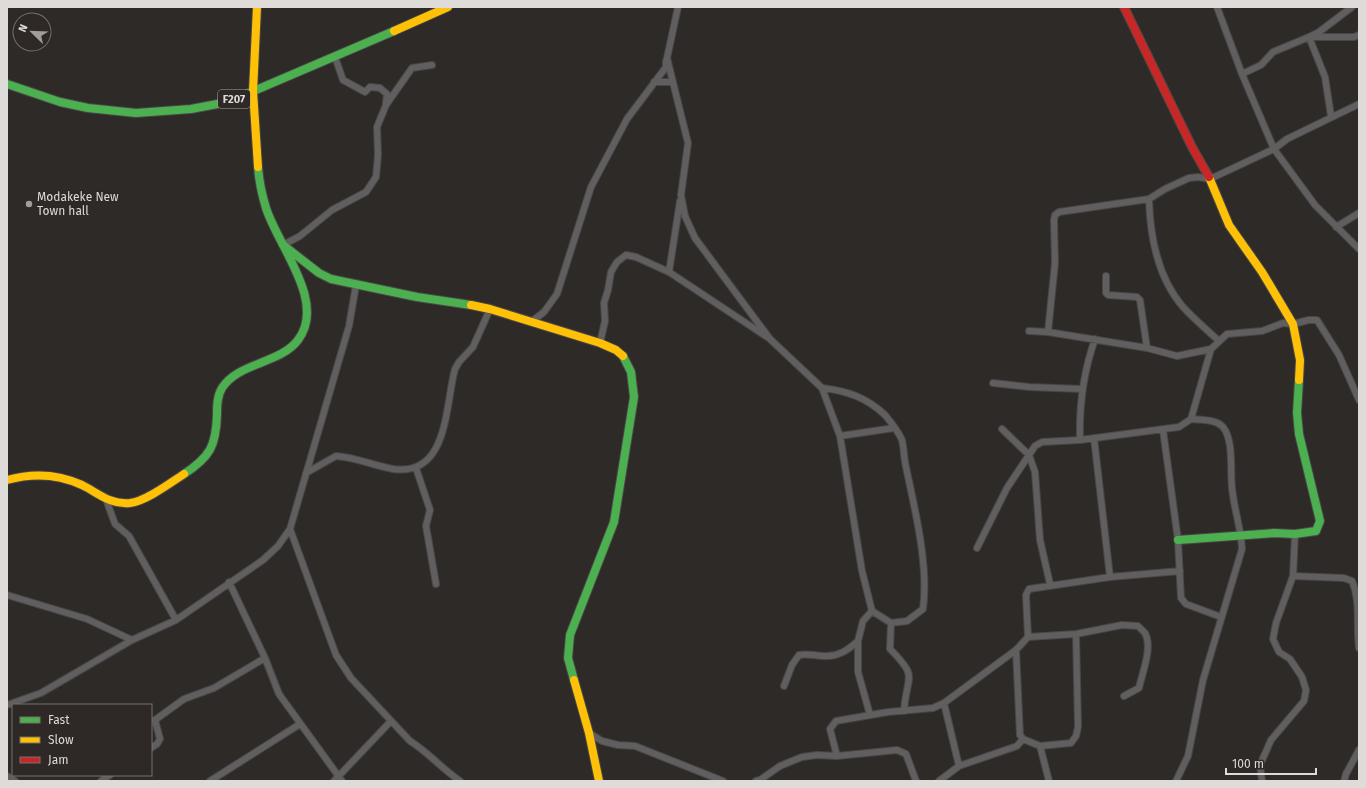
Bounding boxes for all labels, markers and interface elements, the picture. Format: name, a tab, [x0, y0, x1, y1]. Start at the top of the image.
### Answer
north arrow	[12, 12, 52, 52]
text: N	[16, 22, 31, 34]
road number: F207	[218, 90, 250, 108]
place label: Modakeke New Town hall	[37, 190, 119, 218]
marker: Modakeke New Town hall	[24, 199, 34, 209]
legend	[12, 704, 152, 776]
text: Fast	[48, 713, 70, 727]
text: Slow	[48, 733, 74, 747]
scale bar	[1226, 750, 1316, 776]
text: Jam	[48, 753, 68, 767]
text: 100 m	[1232, 757, 1264, 771]

